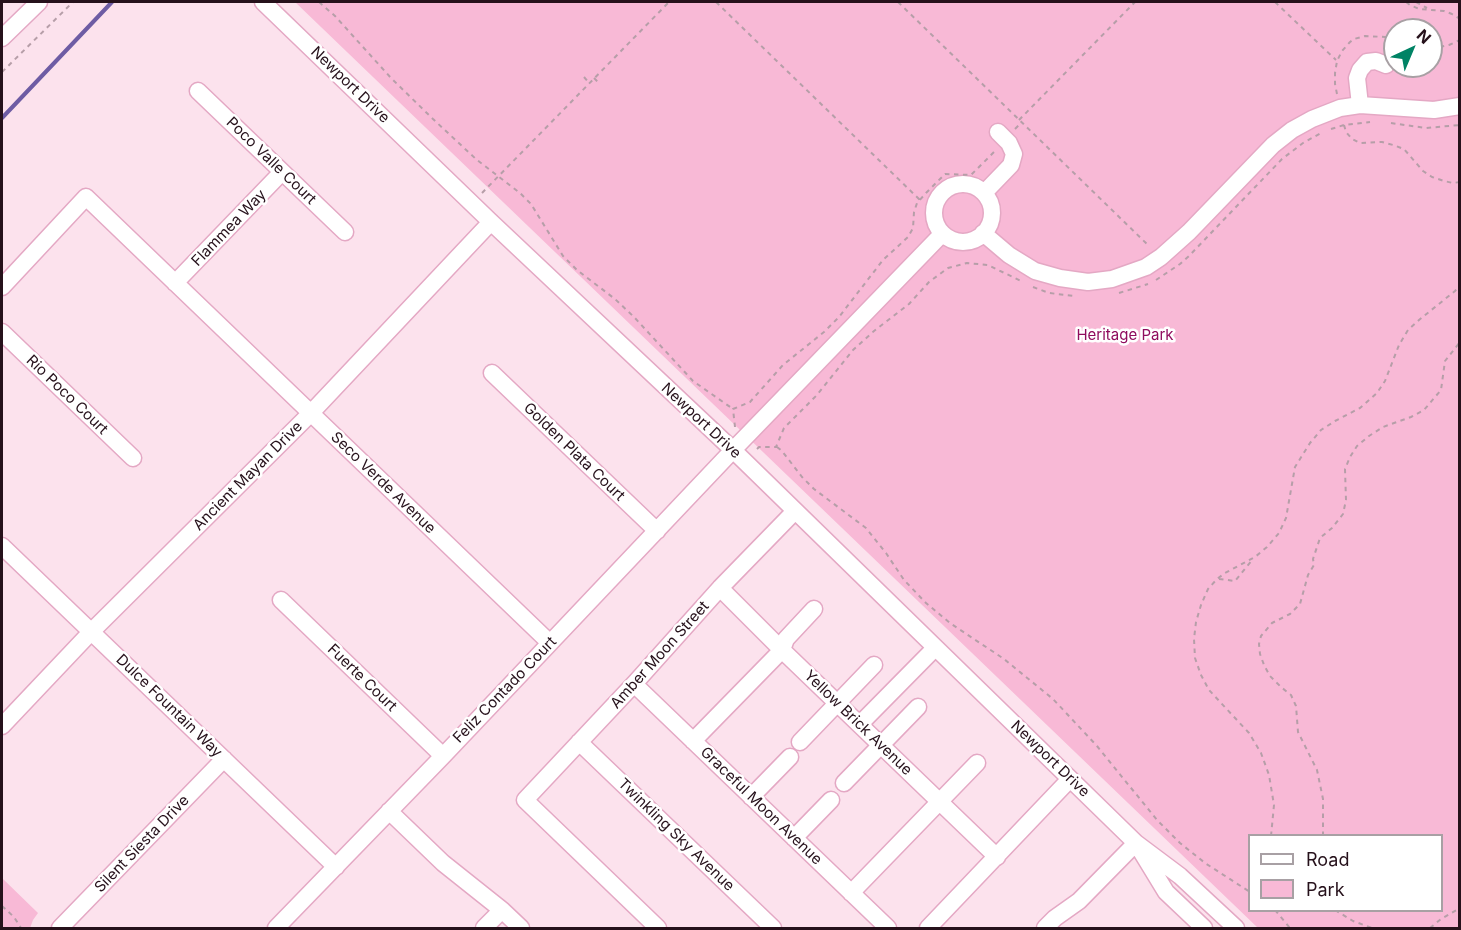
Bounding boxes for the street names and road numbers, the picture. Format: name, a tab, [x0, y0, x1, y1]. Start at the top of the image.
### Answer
street label: Newport Drive	[307, 43, 393, 127]
street label: Poco Valle Court	[222, 113, 320, 209]
street label: Flammea Way	[188, 186, 270, 270]
street label: Rio Poco Court	[22, 352, 112, 438]
street label: Newport Drive	[657, 379, 745, 463]
street label: Golden Plata Court	[520, 399, 628, 505]
street label: Ancient Mayan Drive	[190, 418, 306, 534]
street label: Seco Verde Avenue	[327, 428, 439, 538]
street label: Amber Moon Street	[607, 598, 713, 712]
street label: Feliz Contado Court	[450, 633, 560, 747]
street label: Fuerte Court	[324, 641, 400, 715]
street label: Dulce Fountain Way	[112, 651, 226, 761]
street label: Yellow Brick Avenue	[800, 667, 916, 779]
street label: Newport Drive	[1007, 717, 1093, 801]
street label: Graceful Moon Avenue	[696, 743, 826, 869]
street label: Twinkling Sky Avenue	[614, 775, 738, 895]
street label: Silent Siesta Drive	[91, 792, 193, 896]

